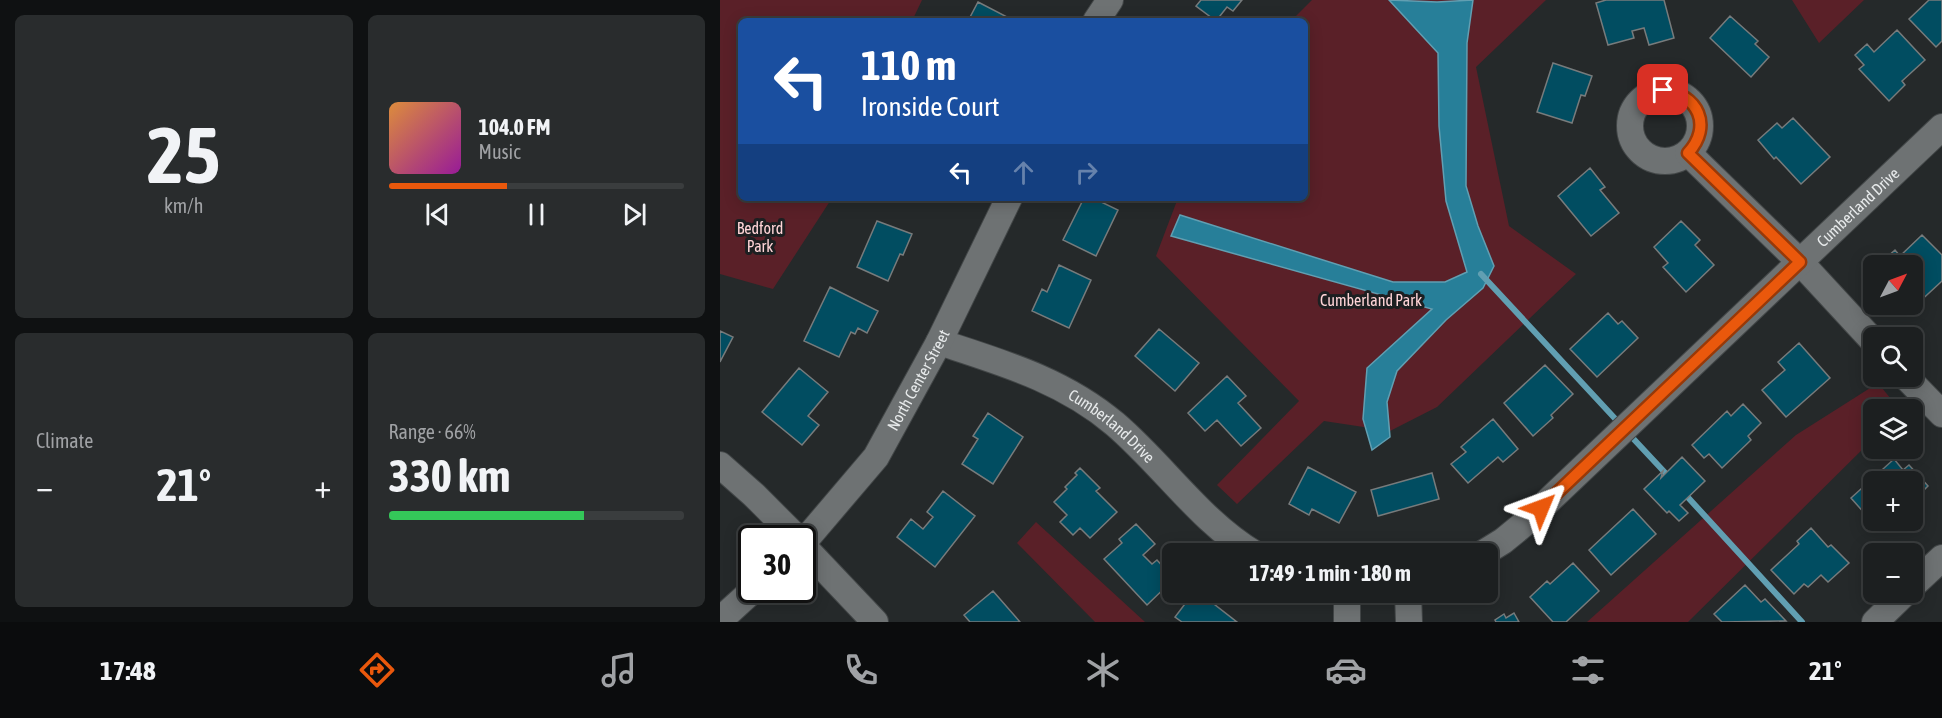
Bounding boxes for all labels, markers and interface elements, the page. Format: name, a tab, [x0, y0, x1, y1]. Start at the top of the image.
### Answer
text: 110 m	[861, 41, 956, 89]
icon: left	[762, 42, 840, 120]
pin	[1637, 64, 1688, 115]
icon: arrive	[1646, 73, 1679, 106]
text: Ironside Court	[861, 91, 999, 122]
text: 25	[147, 110, 220, 200]
text: 104.0 FM	[479, 114, 550, 140]
text: Music	[479, 140, 521, 163]
icon: left	[944, 156, 977, 189]
icon: ahead	[1007, 156, 1040, 189]
icon: right	[1070, 156, 1103, 189]
street label: Cumberland Drive	[1813, 164, 1903, 250]
text: km/h	[164, 194, 204, 217]
icon: previous	[421, 198, 454, 231]
icon: pause	[520, 198, 553, 231]
icon: next	[618, 198, 651, 231]
park label: Bedford Park	[737, 219, 783, 255]
north arrow	[1863, 255, 1923, 315]
map controls	[1863, 255, 1923, 603]
park label: Cumberland Park	[1320, 291, 1422, 309]
street label: North Center Street	[883, 326, 953, 434]
button: search	[1863, 327, 1923, 387]
street label: Cumberland Drive	[1066, 385, 1159, 466]
button: layers	[1863, 399, 1923, 459]
text: Range · 66%	[389, 420, 476, 443]
text: Climate	[36, 429, 93, 452]
text: 330 km	[389, 450, 510, 502]
text: 21°	[156, 459, 211, 511]
text: −	[36, 467, 53, 505]
text: +	[314, 467, 331, 505]
button: +	[1863, 471, 1923, 531]
position arrow	[1509, 476, 1573, 540]
speed limit sign: 30	[738, 525, 816, 603]
button: −	[1863, 543, 1923, 603]
text: 17:49 · 1 min · 180 m	[1249, 560, 1411, 586]
icon: directions	[356, 649, 398, 691]
icon: music	[598, 649, 640, 691]
icon: phone	[840, 649, 882, 691]
icon: climate	[1082, 649, 1124, 691]
icon: car	[1325, 649, 1367, 691]
icon: filters	[1567, 649, 1609, 691]
text: 17:48	[100, 655, 156, 686]
text: 21°	[1809, 655, 1842, 686]

